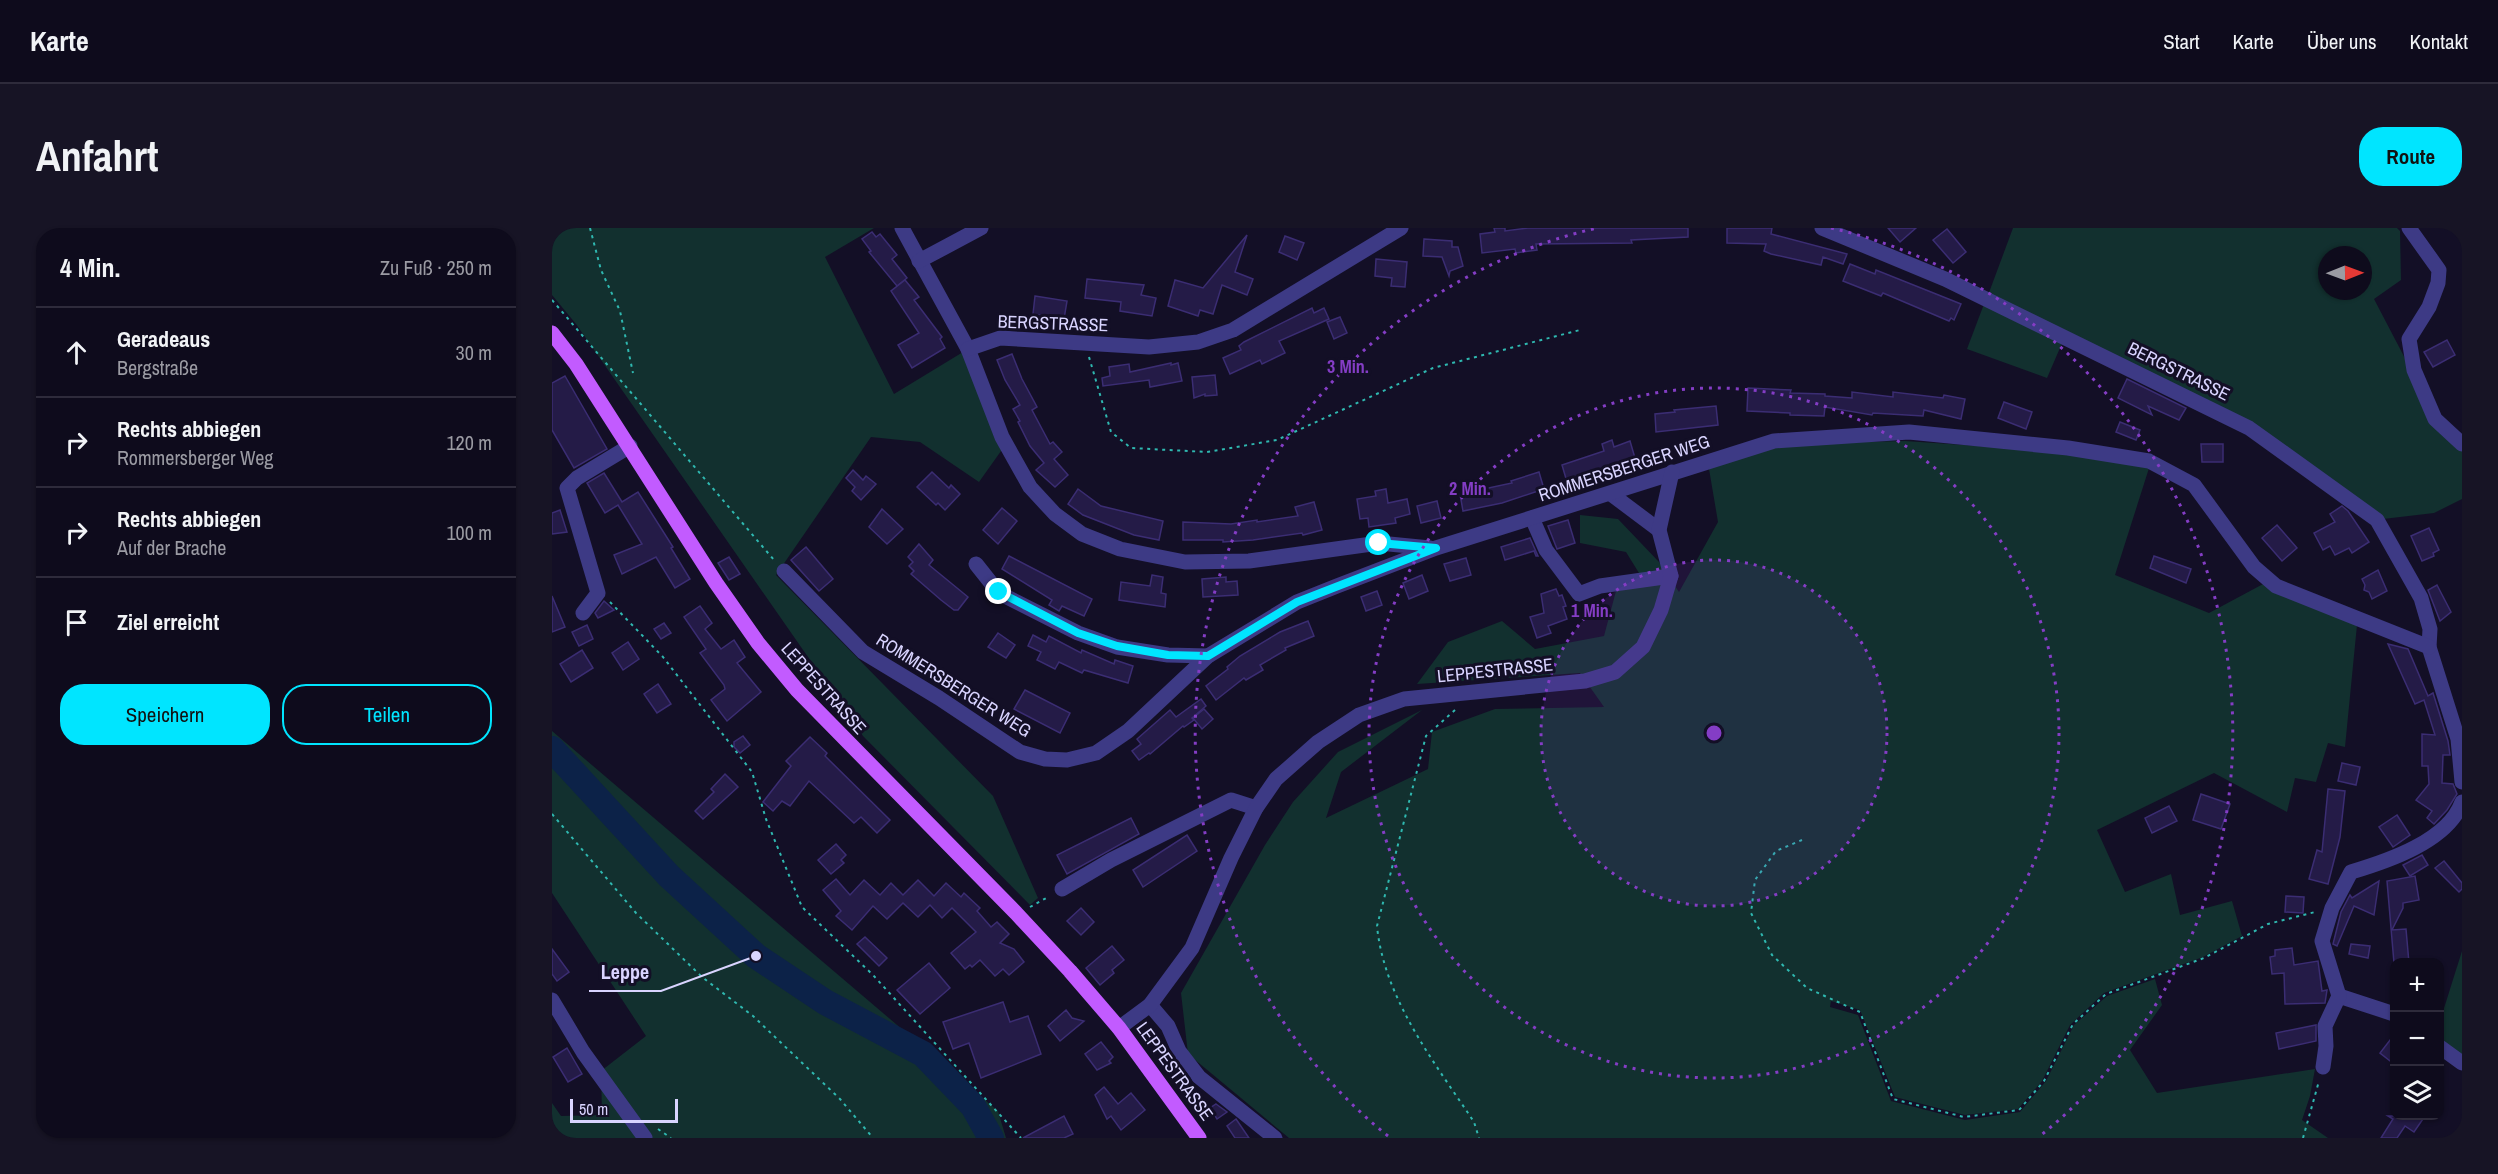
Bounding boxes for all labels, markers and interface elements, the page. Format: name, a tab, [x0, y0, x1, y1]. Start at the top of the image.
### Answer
text: Karte	[30, 22, 89, 60]
text: Start	[2163, 27, 2200, 56]
text: Karte	[2233, 27, 2274, 56]
text: Über uns	[2307, 27, 2377, 56]
text: Kontakt	[2410, 27, 2468, 56]
button: Route	[2359, 127, 2462, 186]
text: Anfahrt	[36, 128, 158, 184]
north arrow	[2318, 246, 2372, 300]
text: 4 Min.	[60, 250, 120, 285]
text: Zu Fuß · 250 m	[380, 254, 492, 281]
street label: BERGSTRASSE	[997, 309, 1109, 337]
text: Geradeaus	[117, 324, 210, 354]
street label: BERGSTRASSE	[2124, 335, 2234, 407]
icon: ahead	[60, 336, 93, 369]
text: 30 m	[456, 339, 492, 366]
text: Bergstraße	[117, 354, 198, 381]
text: 3 Min.	[1327, 354, 1369, 379]
text: Rechts abbiegen	[117, 414, 261, 444]
icon: right	[60, 426, 93, 459]
street label: ROMMERSBERGER WEG	[1535, 428, 1713, 508]
text: 120 m	[446, 429, 492, 456]
text: Rommersberger Weg	[117, 444, 273, 471]
text: 2 Min.	[1449, 476, 1491, 501]
text: Rechts abbiegen	[117, 504, 261, 534]
icon: right	[60, 516, 93, 549]
text: 100 m	[446, 519, 492, 546]
route start	[1365, 529, 1391, 555]
text: Auf der Brache	[117, 534, 226, 561]
route end	[985, 578, 1011, 604]
text: 1 Min.	[1571, 598, 1613, 623]
icon: arrive	[60, 606, 93, 639]
text: Ziel erreicht	[117, 607, 219, 637]
street label: ROMMERSBERGER WEG	[872, 627, 1036, 743]
street label: LEPPESTRASSE	[776, 636, 872, 740]
street label: LEPPESTRASSE	[1436, 651, 1554, 689]
button: Speichern	[60, 684, 270, 745]
button: Teilen	[282, 684, 492, 745]
centre of rings	[1704, 723, 1724, 743]
callout: Leppe	[589, 953, 661, 991]
text: Leppe	[601, 958, 649, 985]
map controls	[2390, 958, 2444, 1120]
button: +	[2390, 958, 2444, 1012]
button: −	[2390, 1012, 2444, 1066]
street label: LEPPESTRASSE	[1131, 1017, 1219, 1125]
button: layers	[2390, 1066, 2444, 1120]
scale bar	[570, 1096, 678, 1124]
text: 50 m	[579, 1098, 608, 1120]

